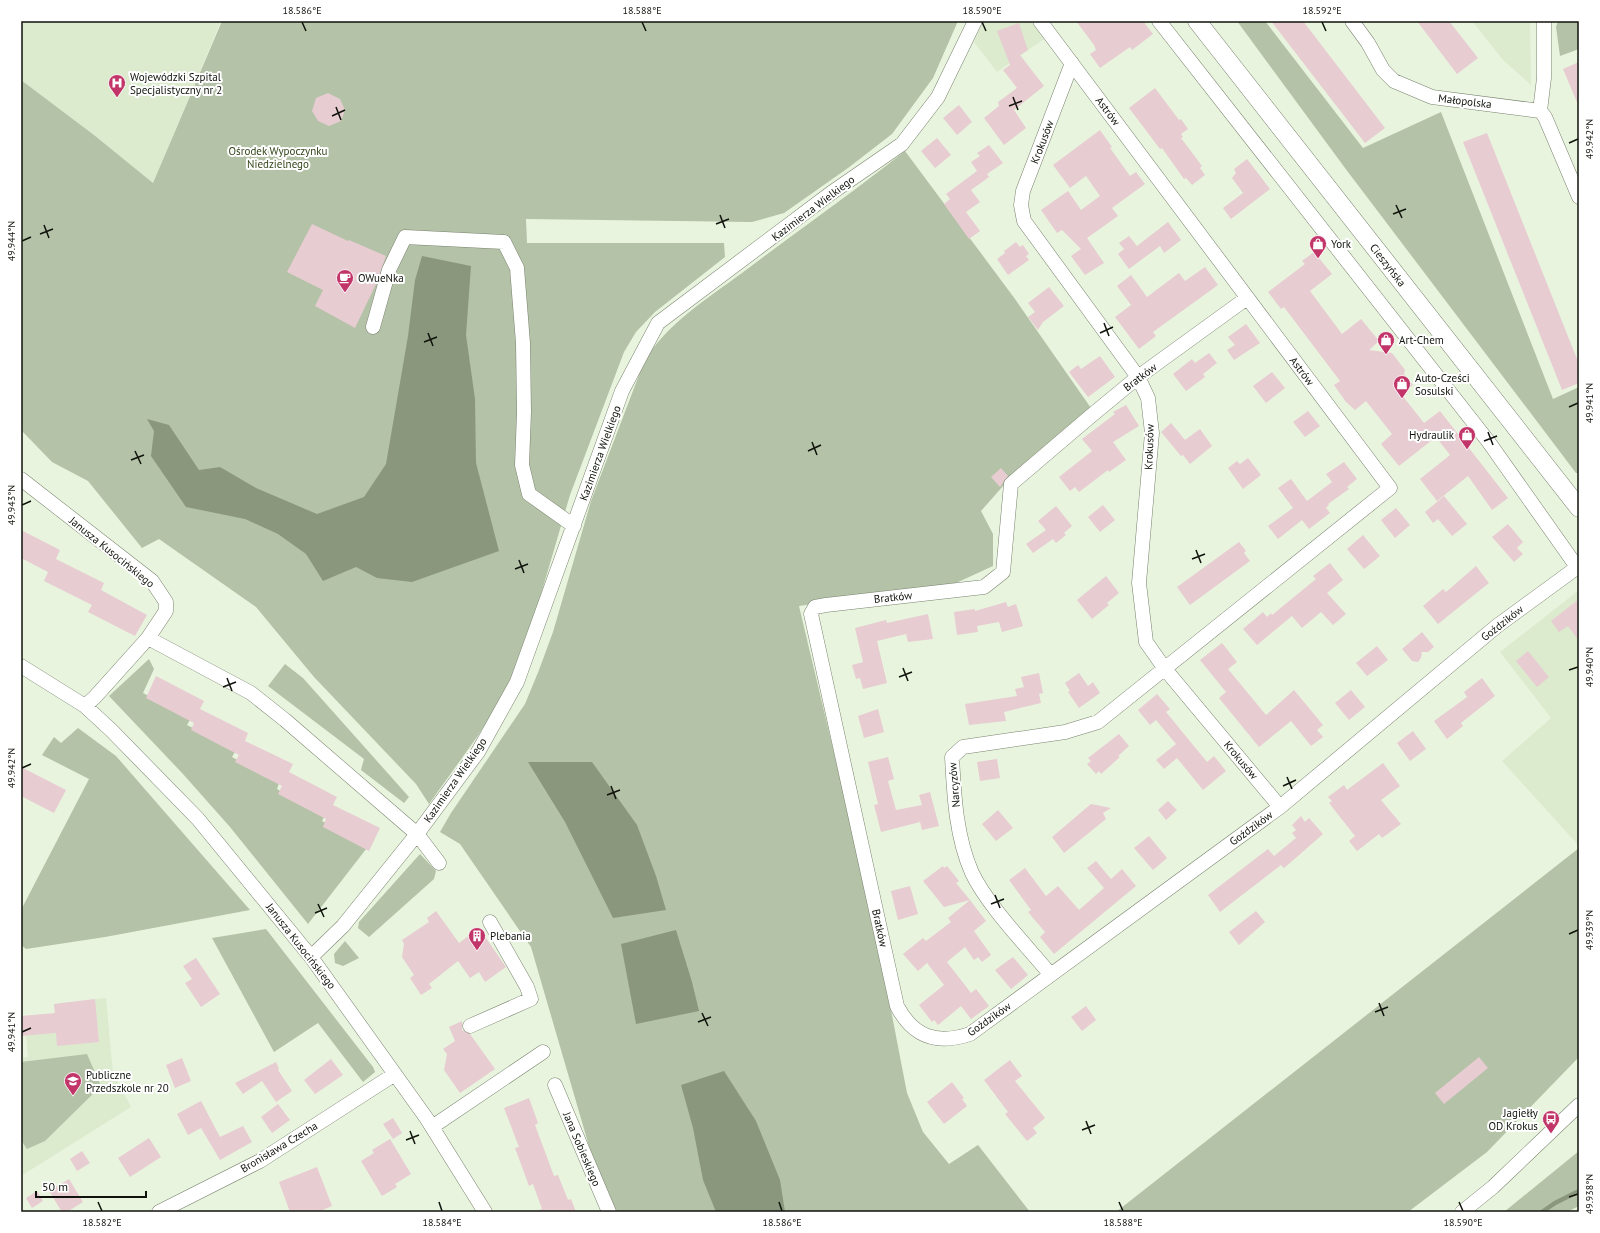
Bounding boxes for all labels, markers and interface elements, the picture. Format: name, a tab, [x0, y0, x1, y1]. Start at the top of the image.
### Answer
text: 18.586°E	[283, 4, 322, 17]
text: 18.588°E	[623, 4, 662, 17]
text: 18.590°E	[963, 4, 1002, 17]
text: 18.592°E	[1303, 4, 1342, 17]
place label: Wojewódzki Szpital Specjalistyczny nr 2	[130, 70, 222, 97]
hospital icon: Wojewódzki Szpital Specjalistyczny nr 2	[107, 73, 127, 98]
street label: Małopolska	[1438, 91, 1492, 111]
street label: Astrów	[1093, 94, 1123, 128]
street label: Krokusów	[1027, 118, 1057, 166]
text: 49.942°N	[1583, 119, 1596, 159]
park label: Ośrodek Wypoczynku Niedzielnego	[229, 144, 327, 171]
street label: Kazimierza Wielkiego	[769, 172, 857, 244]
text: 49.944°N	[5, 221, 18, 261]
shop icon: York	[1308, 234, 1328, 259]
place label: York	[1331, 237, 1352, 251]
street label: Cieszyńska	[1367, 241, 1409, 289]
cafe icon: OWueNka	[335, 268, 355, 293]
place label: OWueNka	[358, 271, 404, 285]
shop icon: Art-Chem	[1376, 330, 1396, 355]
place label: Art-Chem	[1399, 333, 1444, 347]
street label: Astrów	[1287, 354, 1317, 388]
street label: Bratków	[1120, 360, 1160, 394]
place label: Auto-Cześci Sosulski	[1415, 371, 1470, 398]
shop icon: Auto-Cześci Sosulski	[1392, 374, 1412, 399]
text: 49.941°N	[1583, 383, 1596, 423]
street label: Kazimierza Wielkiego	[576, 403, 624, 503]
street label: Krokusów	[1141, 424, 1157, 470]
shop icon: Hydraulik	[1457, 425, 1477, 450]
place label: Hydraulik	[1409, 428, 1455, 442]
text: 49.943°N	[5, 485, 18, 525]
street label: Janusza Kusocińskiego	[66, 513, 157, 591]
street label: Bratków	[873, 588, 913, 606]
street label: Goździków	[1478, 602, 1526, 644]
text: 49.940°N	[1583, 647, 1596, 687]
street label: Kazimierza Wielkiego	[420, 735, 490, 825]
street label: Krokusów	[1221, 738, 1261, 782]
text: 49.942°N	[5, 748, 18, 788]
street label: Narcyzów	[945, 762, 963, 808]
street label: Goździków	[1227, 808, 1275, 848]
street label: Janusza Kusocińskiego	[262, 899, 339, 992]
street label: Bratków	[869, 908, 891, 948]
text: 49.939°N	[1583, 910, 1596, 950]
building icon: Plebania	[467, 926, 487, 951]
place label: Plebania	[490, 929, 531, 943]
street label: Goździków	[964, 999, 1014, 1039]
text: 49.941°N	[5, 1012, 18, 1052]
place label: Publiczne Przedszkole nr 20	[86, 1068, 169, 1095]
school or university icon: Publiczne Przedszkole nr 20	[63, 1071, 83, 1096]
place label: Jagiełły OD Krokus	[1488, 1106, 1539, 1133]
street label: Jana Sobieskiego	[560, 1109, 604, 1188]
bus stop icon: Jagiełły OD Krokus	[1541, 1109, 1561, 1134]
street label: Bronisława Czecha	[238, 1118, 320, 1176]
scale bar	[36, 1173, 146, 1199]
text: 49.938°N	[1583, 1174, 1596, 1214]
text: 50 m	[42, 1179, 68, 1194]
text: 18.582°E	[83, 1216, 122, 1229]
text: 18.584°E	[423, 1216, 462, 1229]
text: 18.586°E	[763, 1216, 802, 1229]
text: 18.588°E	[1104, 1216, 1143, 1229]
text: 18.590°E	[1444, 1216, 1483, 1229]

